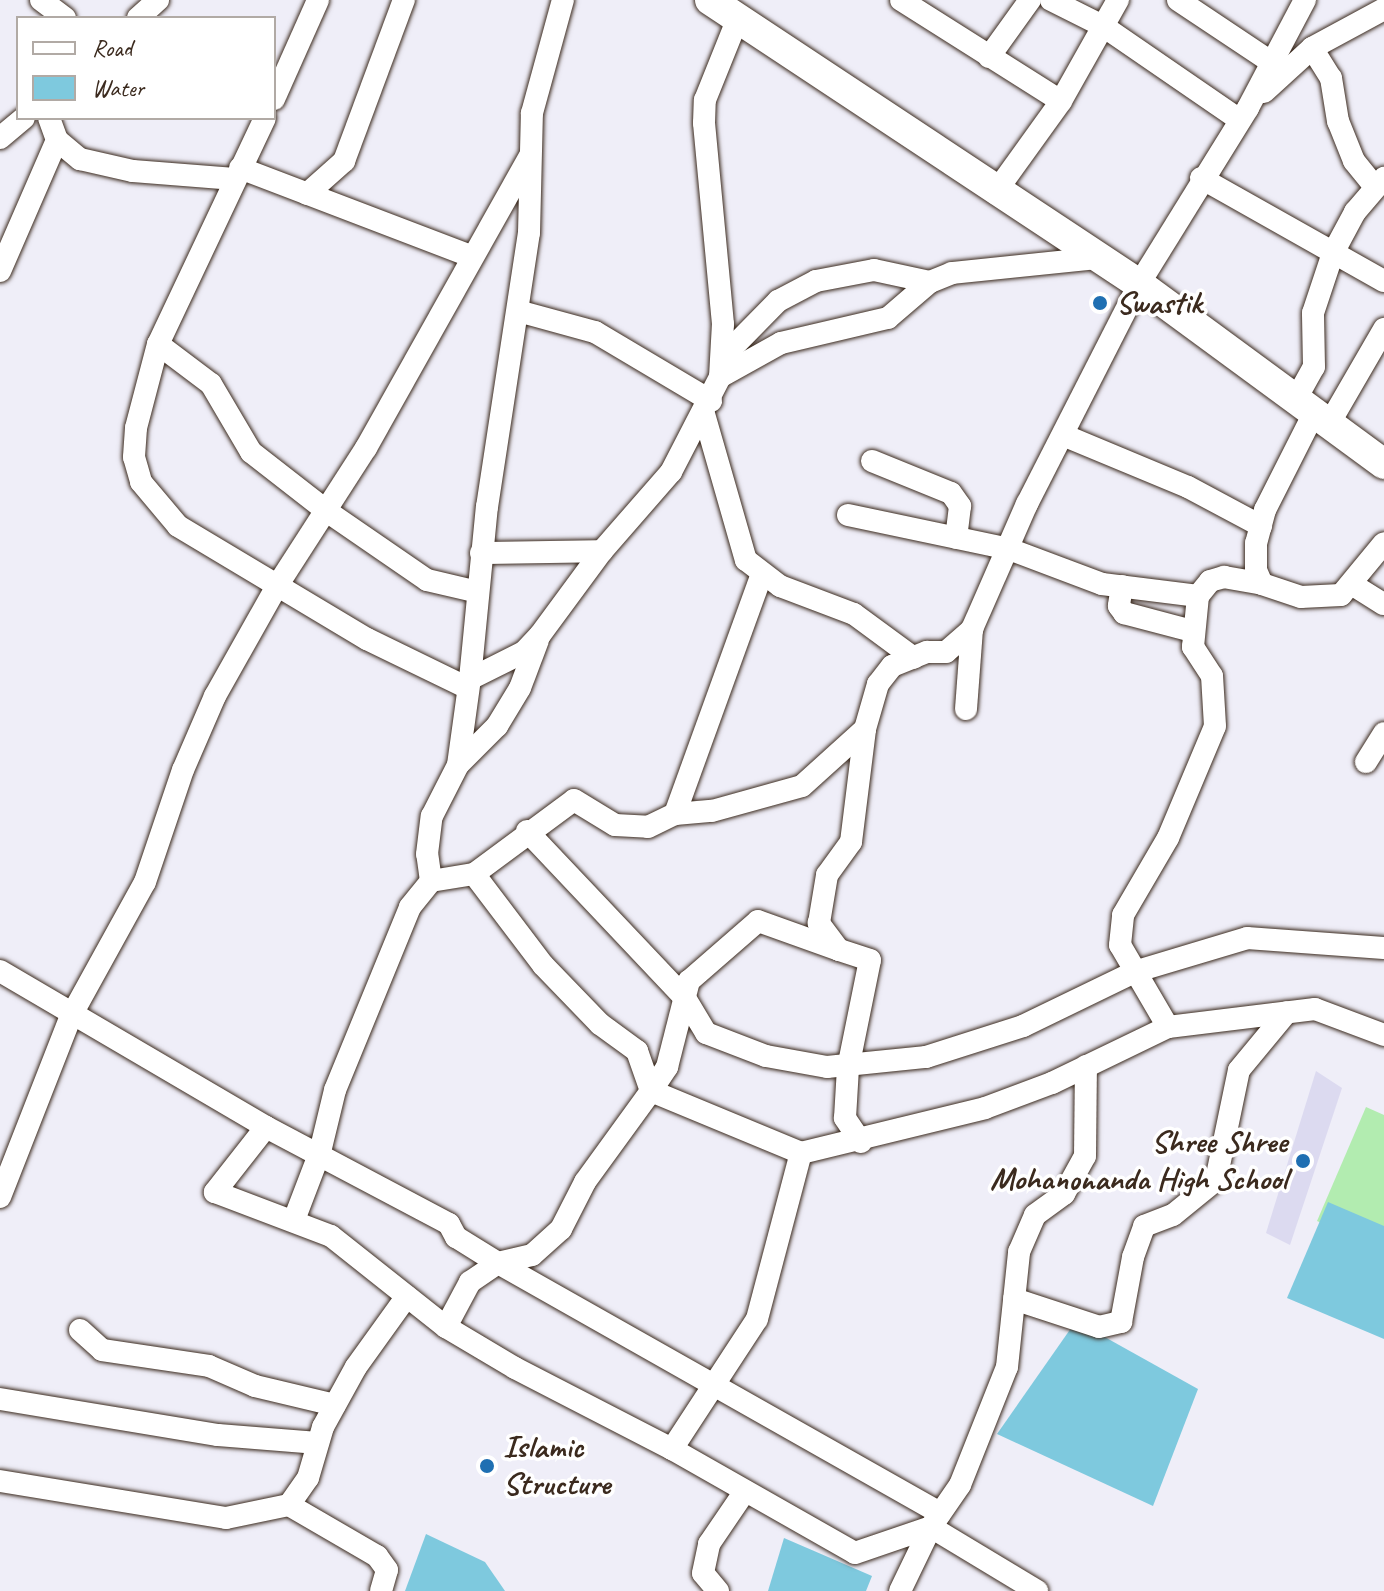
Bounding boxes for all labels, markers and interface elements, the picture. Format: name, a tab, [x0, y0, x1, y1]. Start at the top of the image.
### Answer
legend	[16, 16, 276, 120]
text: Road	[92, 33, 132, 63]
text: Water	[92, 73, 144, 103]
place label: Swastik	[1116, 284, 1202, 322]
marker: Swastik	[1091, 294, 1109, 312]
place label: Shree Shree Mohanonanda High School	[990, 1124, 1287, 1199]
marker: Shree Shree Mohanonanda High School	[1294, 1152, 1312, 1170]
place label: Islamic Structure	[503, 1429, 610, 1504]
marker: Islamic Structure	[478, 1457, 496, 1475]

